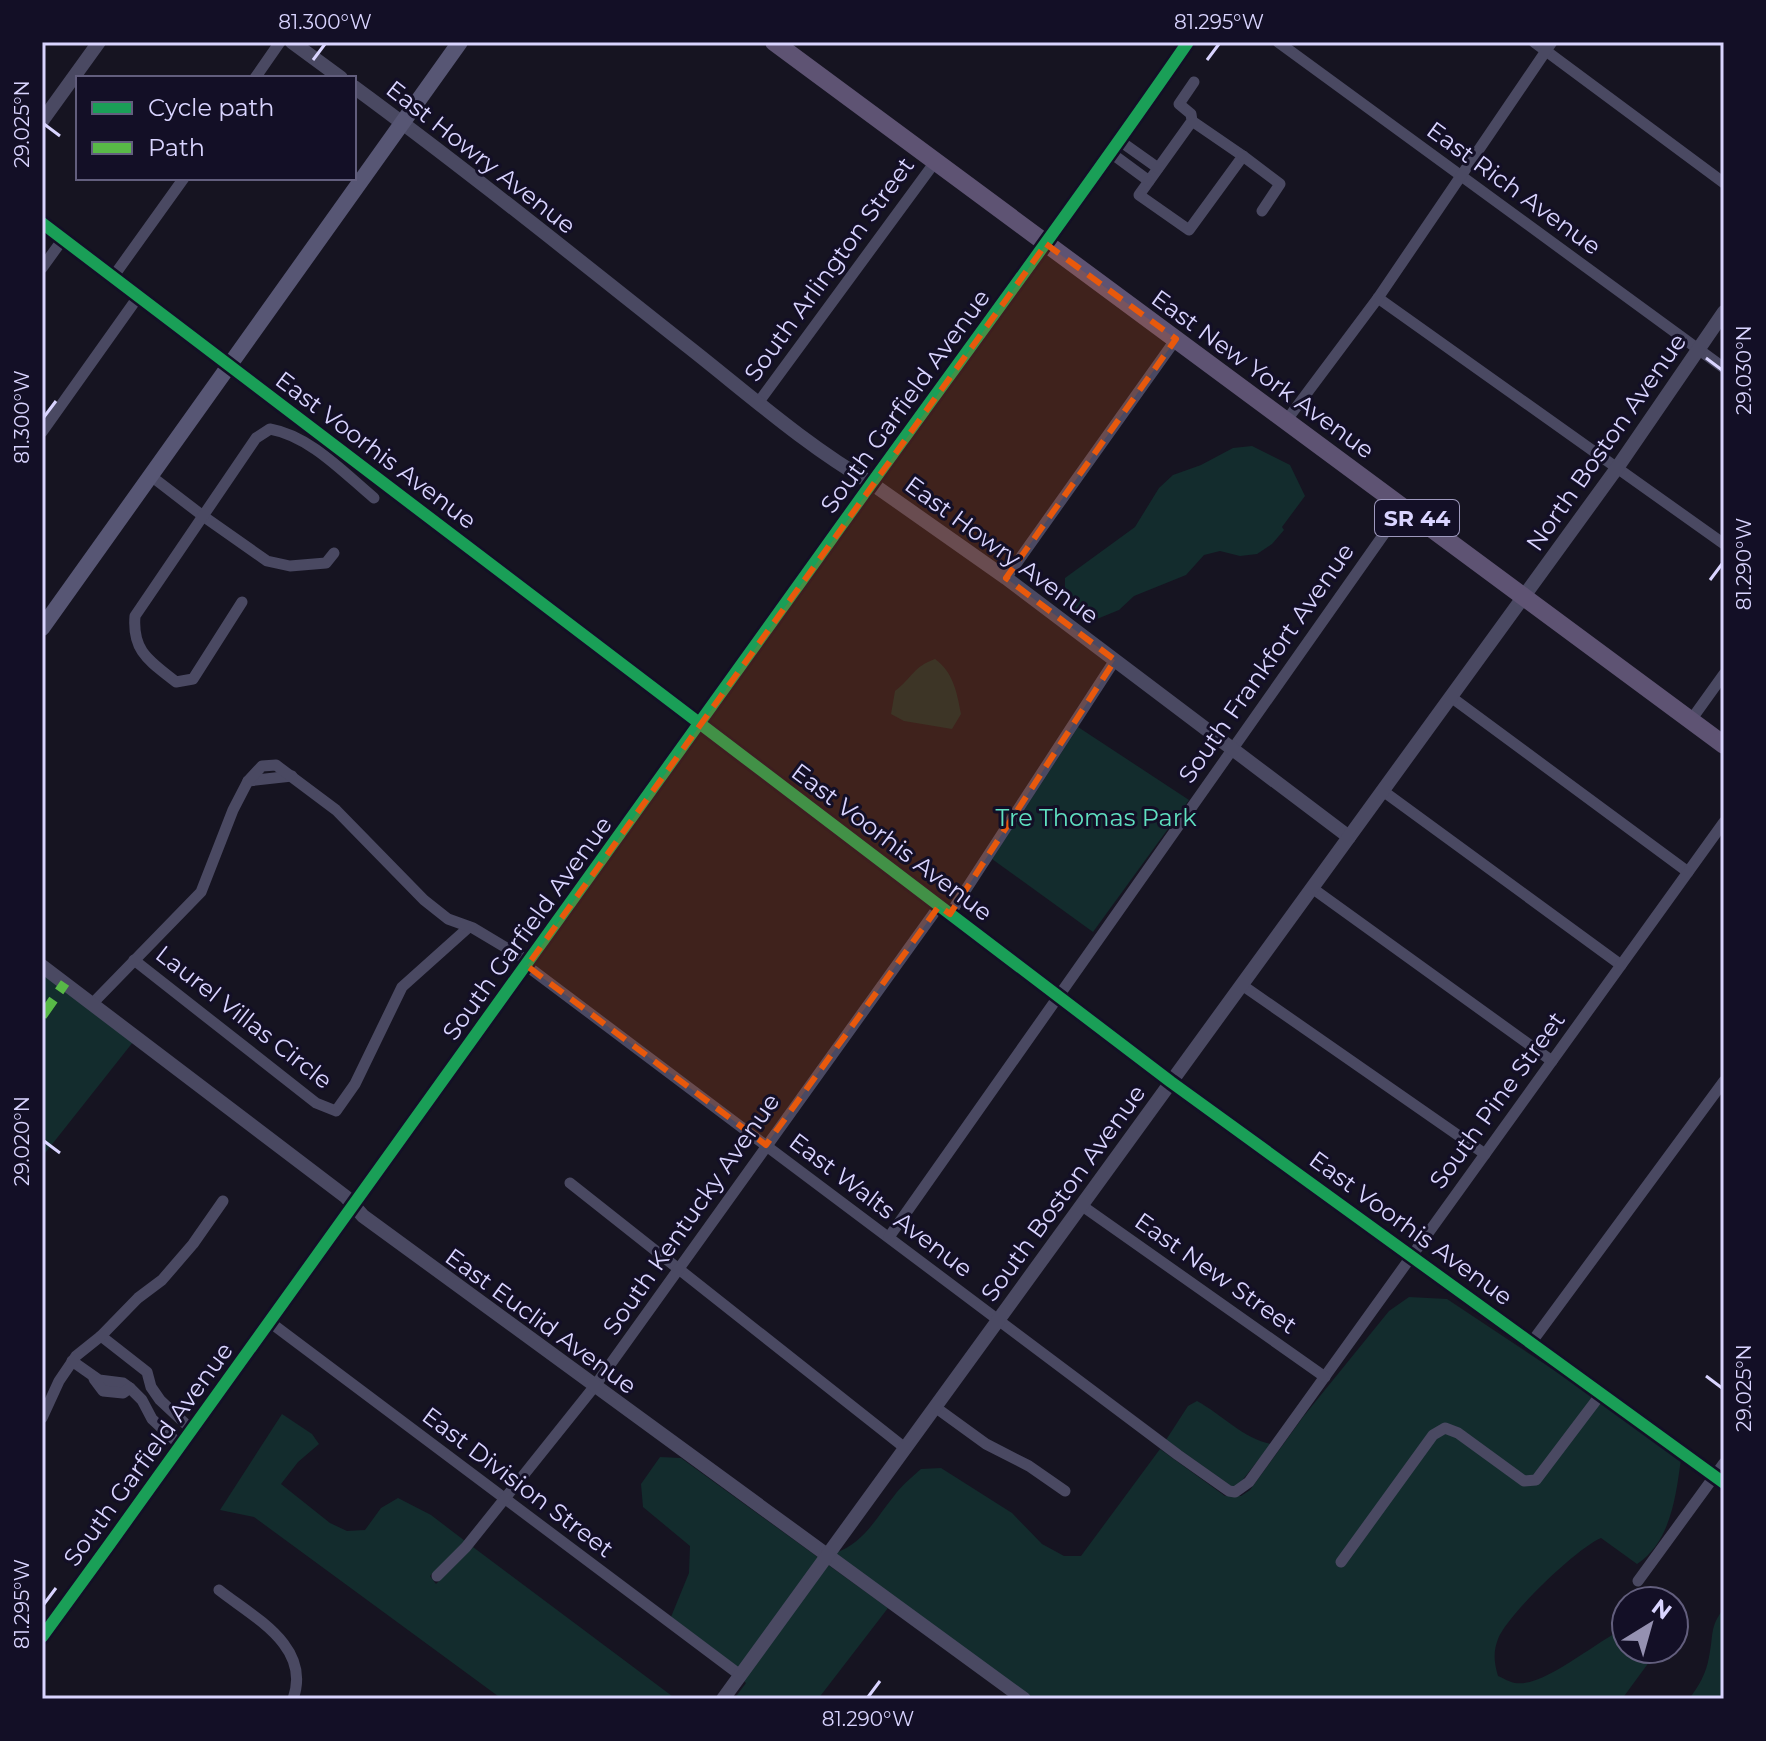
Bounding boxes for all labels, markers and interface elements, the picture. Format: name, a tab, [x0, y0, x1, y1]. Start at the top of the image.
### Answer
text: 81.300°W	[278, 10, 372, 34]
text: 81.295°W	[1174, 10, 1264, 34]
street label: East Howry Avenue	[380, 74, 582, 240]
legend	[76, 76, 356, 180]
text: 29.025°N	[10, 80, 34, 168]
text: Cycle path	[148, 93, 275, 122]
street label: East Rich Avenue	[1421, 115, 1607, 261]
text: Path	[148, 133, 205, 162]
street label: South Arlington Street	[738, 151, 920, 387]
street label: South Garfield Avenue	[814, 283, 996, 519]
street label: East New York Avenue	[1146, 283, 1380, 465]
text: 29.030°N	[1732, 325, 1756, 415]
street label: North Boston Avenue	[1520, 328, 1692, 556]
street label: East Voorhis Avenue	[270, 365, 482, 535]
text: 81.300°W	[10, 370, 34, 464]
street label: East Howry Avenue	[899, 470, 1105, 630]
road number: SR 44	[1375, 500, 1459, 536]
text: 81.290°W	[1732, 518, 1756, 610]
street label: South Frankfort Avenue	[1172, 538, 1360, 788]
street label: East Voorhis Avenue	[786, 757, 998, 927]
park label: Tre Thomas Park	[995, 803, 1197, 832]
street label: South Garfield Avenue	[436, 810, 618, 1046]
street label: Laurel Villas Circle	[150, 939, 338, 1095]
street label: South Pine Street	[1423, 1006, 1571, 1194]
street label: South Boston Avenue	[975, 1079, 1151, 1307]
street label: South Kentucky Avenue	[596, 1088, 786, 1340]
text: 29.020°N	[10, 1096, 34, 1186]
street label: East Walts Avenue	[784, 1127, 978, 1283]
street label: East Voorhis Avenue	[1304, 1145, 1518, 1311]
street label: East New Street	[1129, 1206, 1303, 1340]
street label: East Euclid Avenue	[440, 1242, 642, 1400]
street label: South Garfield Avenue	[57, 1336, 239, 1572]
text: 29.025°N	[1732, 1344, 1756, 1432]
street label: East Division Street	[417, 1401, 619, 1563]
text: 81.295°W	[10, 1559, 34, 1649]
north arrow	[1610, 1585, 1690, 1665]
text: N	[1647, 1593, 1677, 1626]
text: 81.290°W	[822, 1707, 914, 1731]

